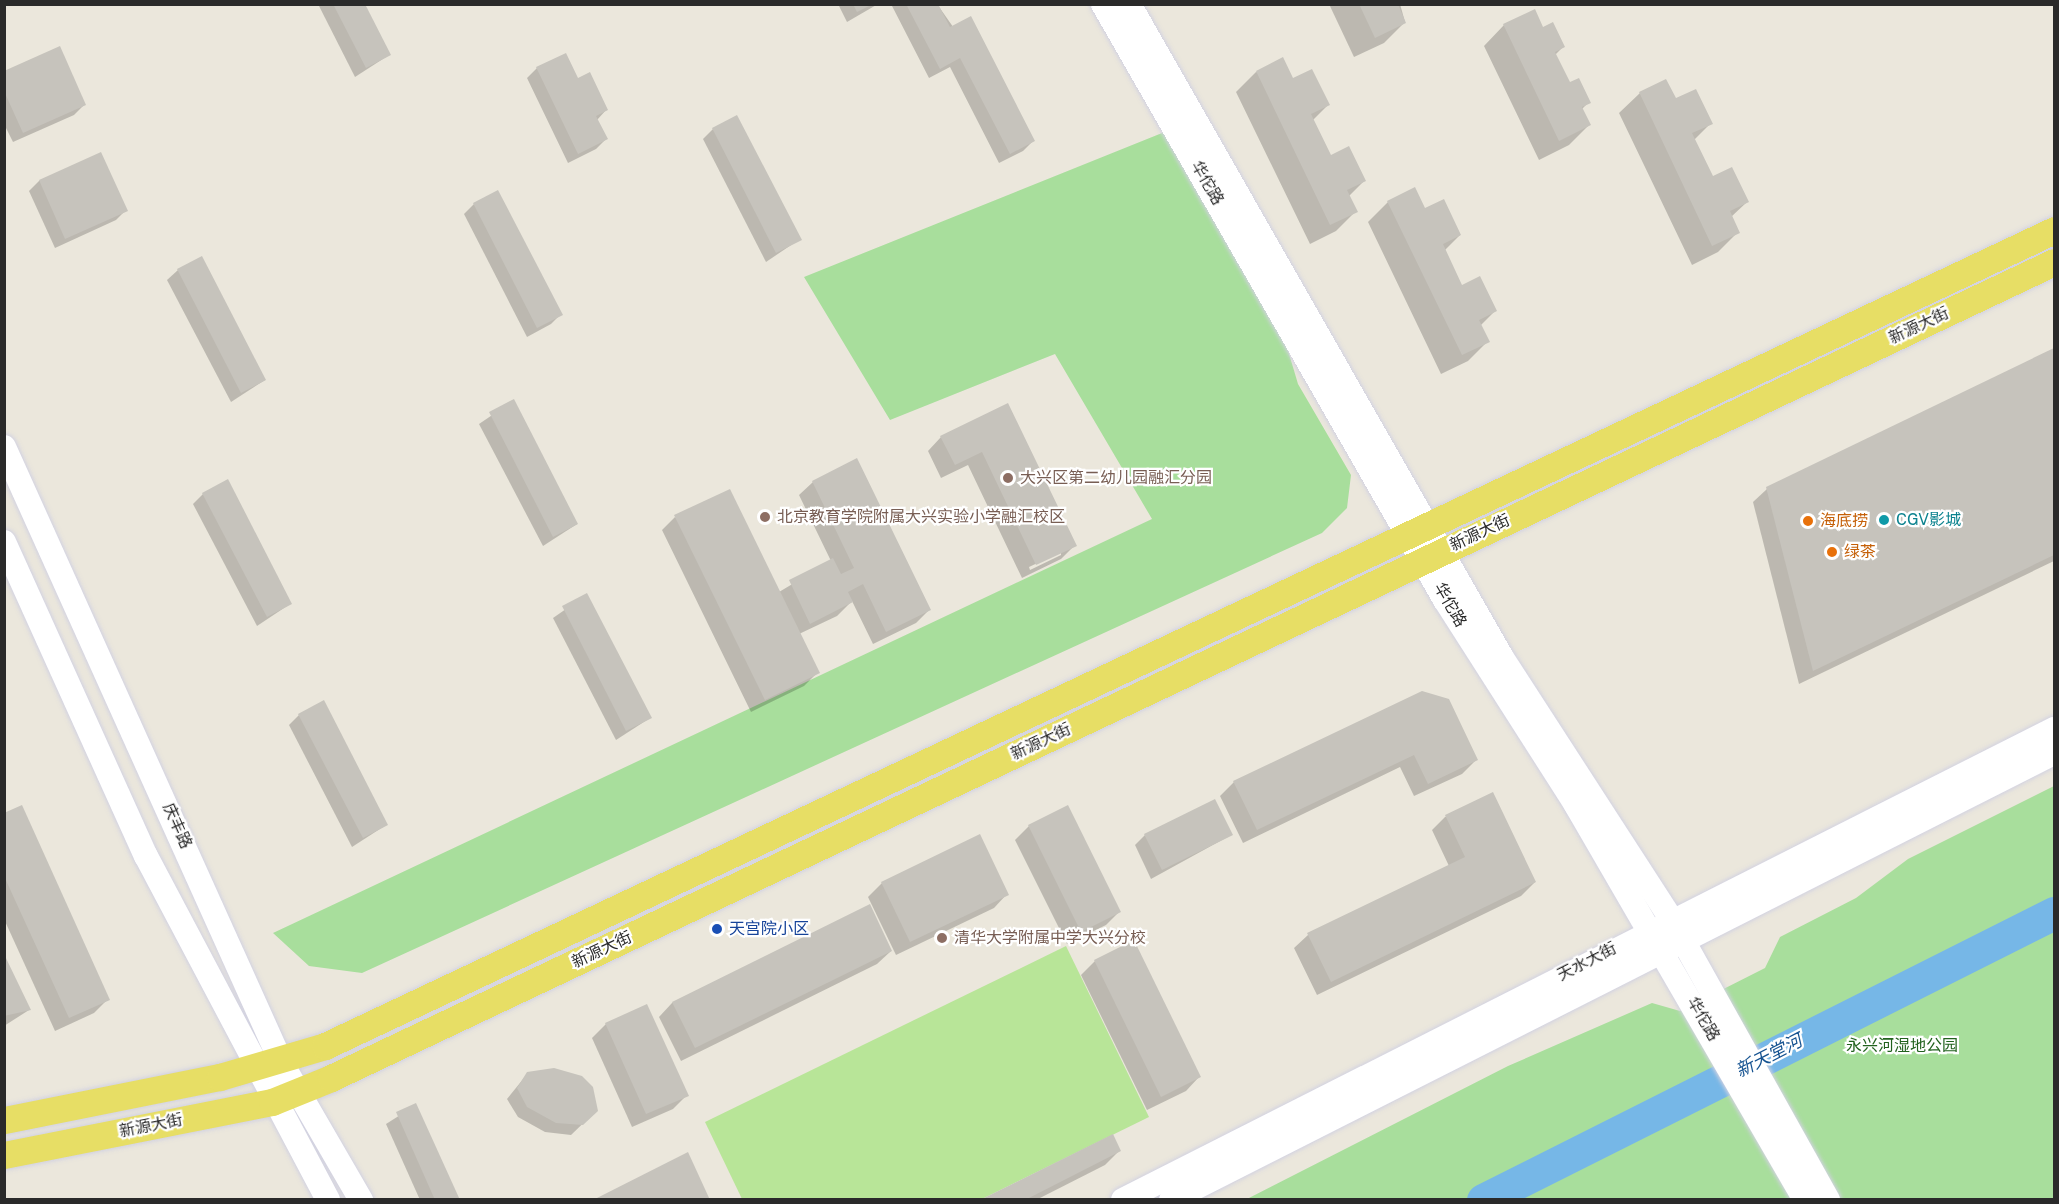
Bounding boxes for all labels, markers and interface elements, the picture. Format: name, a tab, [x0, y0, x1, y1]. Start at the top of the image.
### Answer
street label: 华佗路	[1187, 157, 1227, 209]
street label: 新源大街	[1886, 304, 1952, 348]
place label: 大兴区第二幼儿园融汇分园	[1020, 468, 1212, 488]
marker: 大兴区第二幼儿园融汇分园	[1001, 471, 1015, 485]
place label: 北京教育学院附属大兴实验小学融汇校区	[777, 507, 1065, 527]
marker: 北京教育学院附属大兴实验小学融汇校区	[758, 510, 772, 524]
place label: CGV影城	[1896, 510, 1961, 530]
street label: 新源大街	[1447, 511, 1513, 555]
place label: 海底捞	[1820, 511, 1868, 531]
marker: CGV影城	[1877, 513, 1891, 527]
marker: 海底捞	[1801, 514, 1815, 528]
place label: 绿茶	[1844, 542, 1876, 562]
marker: 绿茶	[1825, 545, 1839, 559]
street label: 华佗路	[1430, 579, 1470, 631]
street label: 新源大街	[1008, 720, 1074, 764]
street label: 庆丰路	[158, 800, 196, 852]
place label: 天宫院小区	[729, 919, 809, 939]
marker: 天宫院小区	[710, 922, 724, 936]
street label: 新源大街	[569, 928, 635, 972]
place label: 清华大学附属中学大兴分校	[954, 928, 1146, 948]
marker: 清华大学附属中学大兴分校	[935, 931, 949, 945]
street label: 天水大街	[1554, 939, 1620, 985]
street label: 华佗路	[1683, 993, 1723, 1045]
water label: 新天堂河	[1732, 1030, 1806, 1082]
park label: 永兴河湿地公园	[1846, 1036, 1958, 1056]
street label: 新源大街	[118, 1110, 184, 1142]

